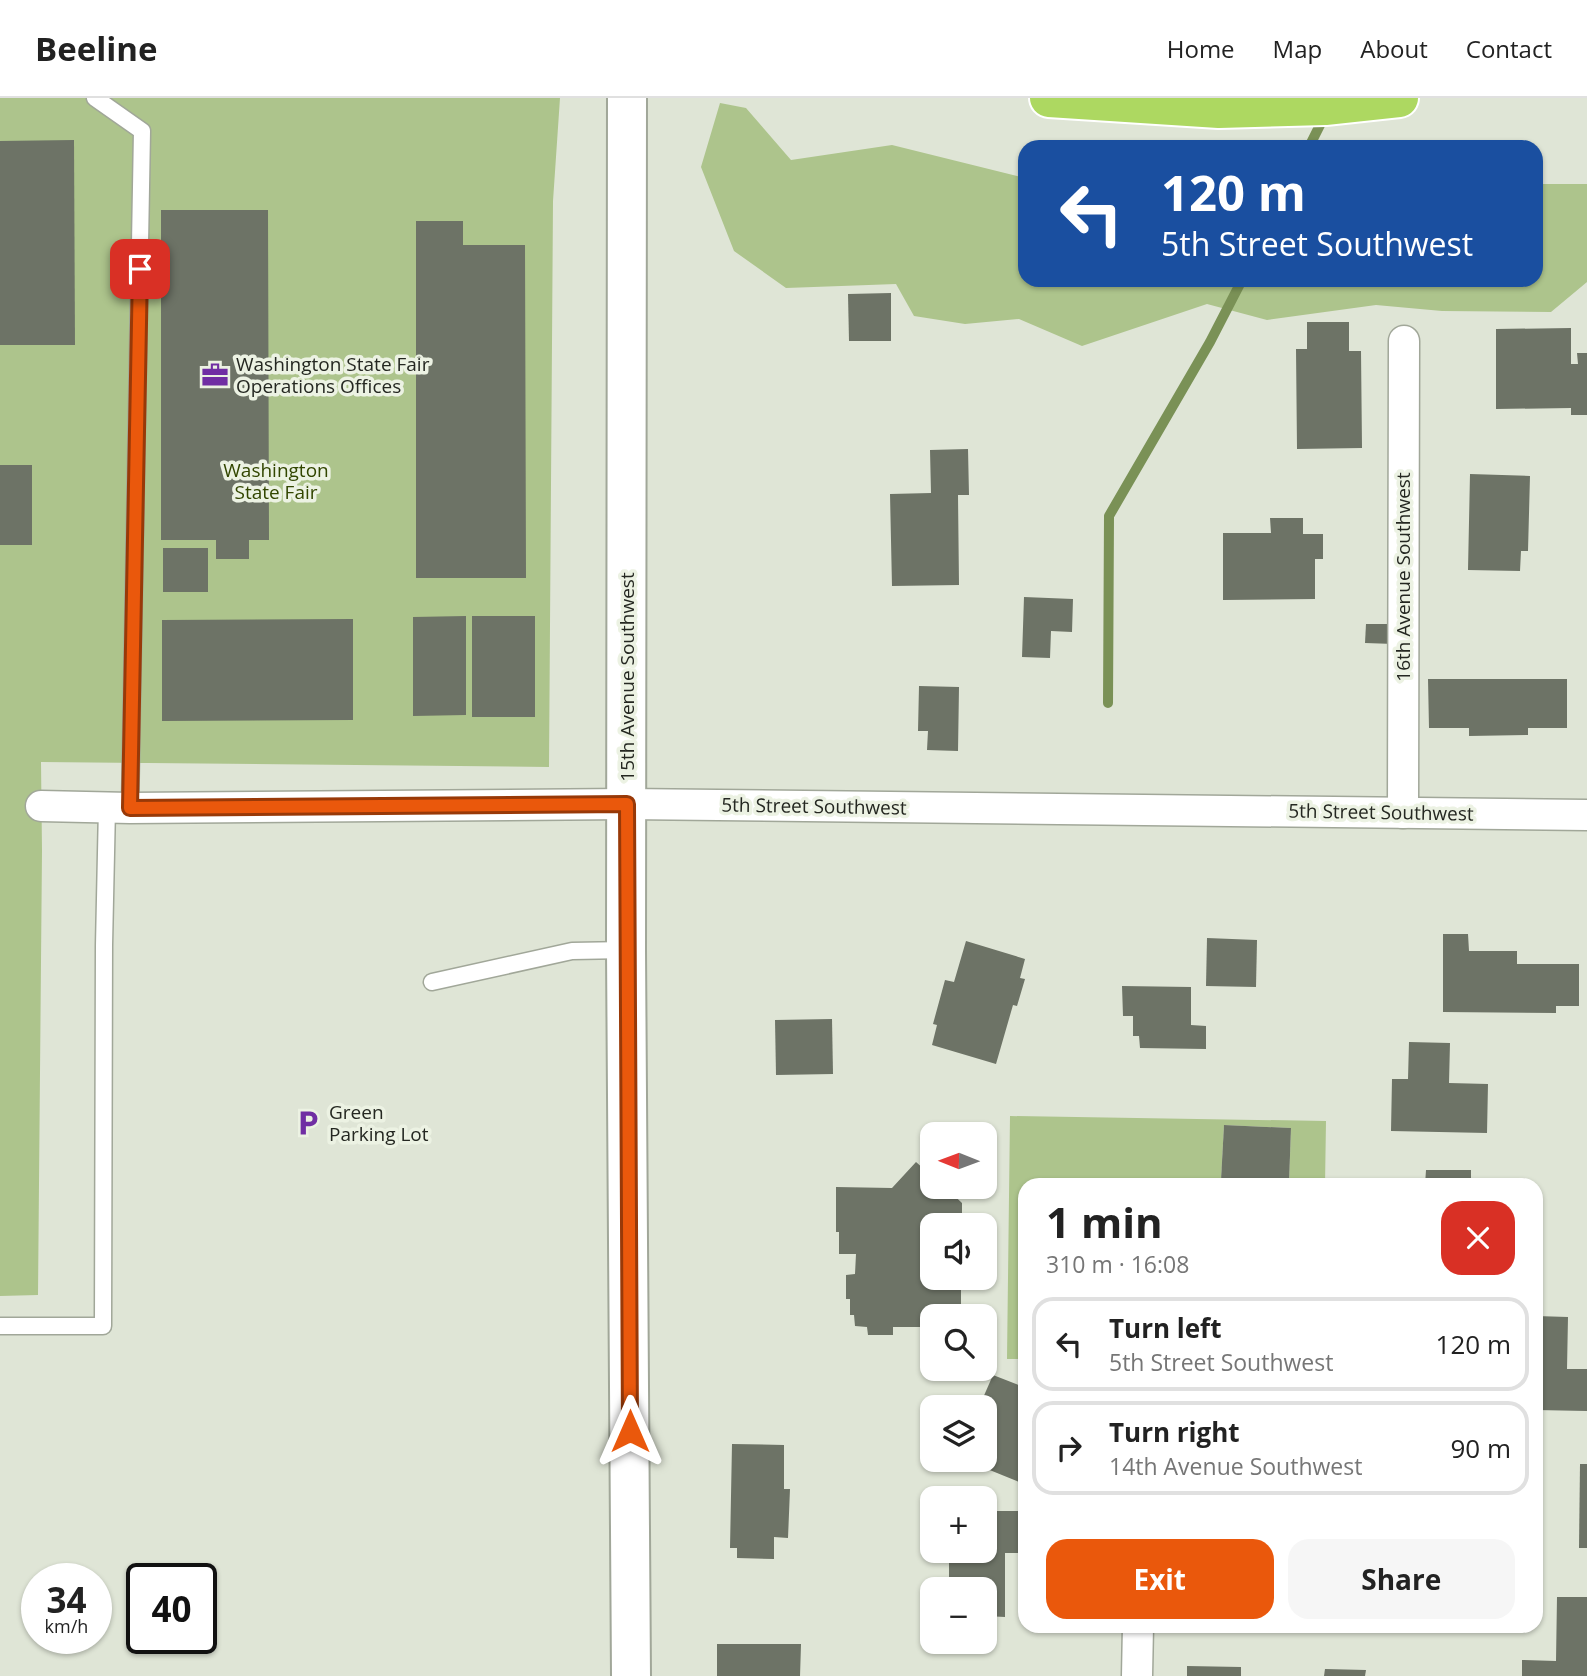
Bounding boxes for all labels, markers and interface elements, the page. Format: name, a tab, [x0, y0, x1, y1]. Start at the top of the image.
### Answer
text: Beeline	[35, 26, 158, 71]
text: Home	[1167, 32, 1235, 65]
text: Map	[1273, 32, 1322, 65]
text: About	[1360, 32, 1428, 65]
text: Contact	[1466, 32, 1552, 65]
text: 120 m	[1161, 159, 1306, 225]
icon: left	[1046, 168, 1137, 259]
text: 5th Street Southwest	[1161, 222, 1473, 265]
pin	[110, 239, 170, 299]
icon: arrive	[121, 250, 159, 288]
place label: Washington State Fair Operations Offices	[236, 351, 430, 399]
office icon: Washington State Fair Operations Offices	[200, 360, 230, 390]
park label: Washington State Fair	[223, 457, 329, 505]
street label: 16th Avenue Southwest	[1390, 472, 1416, 682]
street label: 15th Avenue Southwest	[614, 572, 640, 782]
street label: 5th Street Southwest	[721, 791, 907, 821]
street label: 5th Street Southwest	[1288, 797, 1474, 827]
place label: Green Parking Lot	[329, 1099, 429, 1147]
parking icon: Green Parking Lot	[293, 1108, 323, 1138]
north arrow	[920, 1122, 998, 1199]
map controls	[920, 1122, 997, 1654]
text: 1 min	[1046, 1193, 1163, 1250]
button: close	[1441, 1201, 1515, 1275]
button: sound	[920, 1213, 997, 1290]
text: 310 m · 16:08	[1046, 1248, 1189, 1280]
button: search	[920, 1304, 997, 1381]
text: Turn left	[1109, 1310, 1221, 1346]
icon: left	[1050, 1325, 1088, 1363]
text: 120 m	[1436, 1326, 1511, 1362]
text: 5th Street Southwest	[1109, 1346, 1333, 1378]
position arrow	[593, 1394, 667, 1468]
button: layers	[920, 1395, 997, 1472]
text: Turn right	[1109, 1414, 1240, 1450]
icon: right	[1050, 1429, 1088, 1467]
text: 90 m	[1450, 1430, 1511, 1466]
text: 14th Avenue Southwest	[1109, 1450, 1362, 1482]
button: +	[920, 1486, 997, 1563]
button: Exit	[1046, 1539, 1274, 1619]
button: Share	[1288, 1539, 1515, 1619]
speed limit sign: 40	[126, 1563, 217, 1654]
text: 34	[46, 1576, 87, 1623]
button: −	[920, 1577, 997, 1654]
text: km/h	[45, 1614, 88, 1638]

